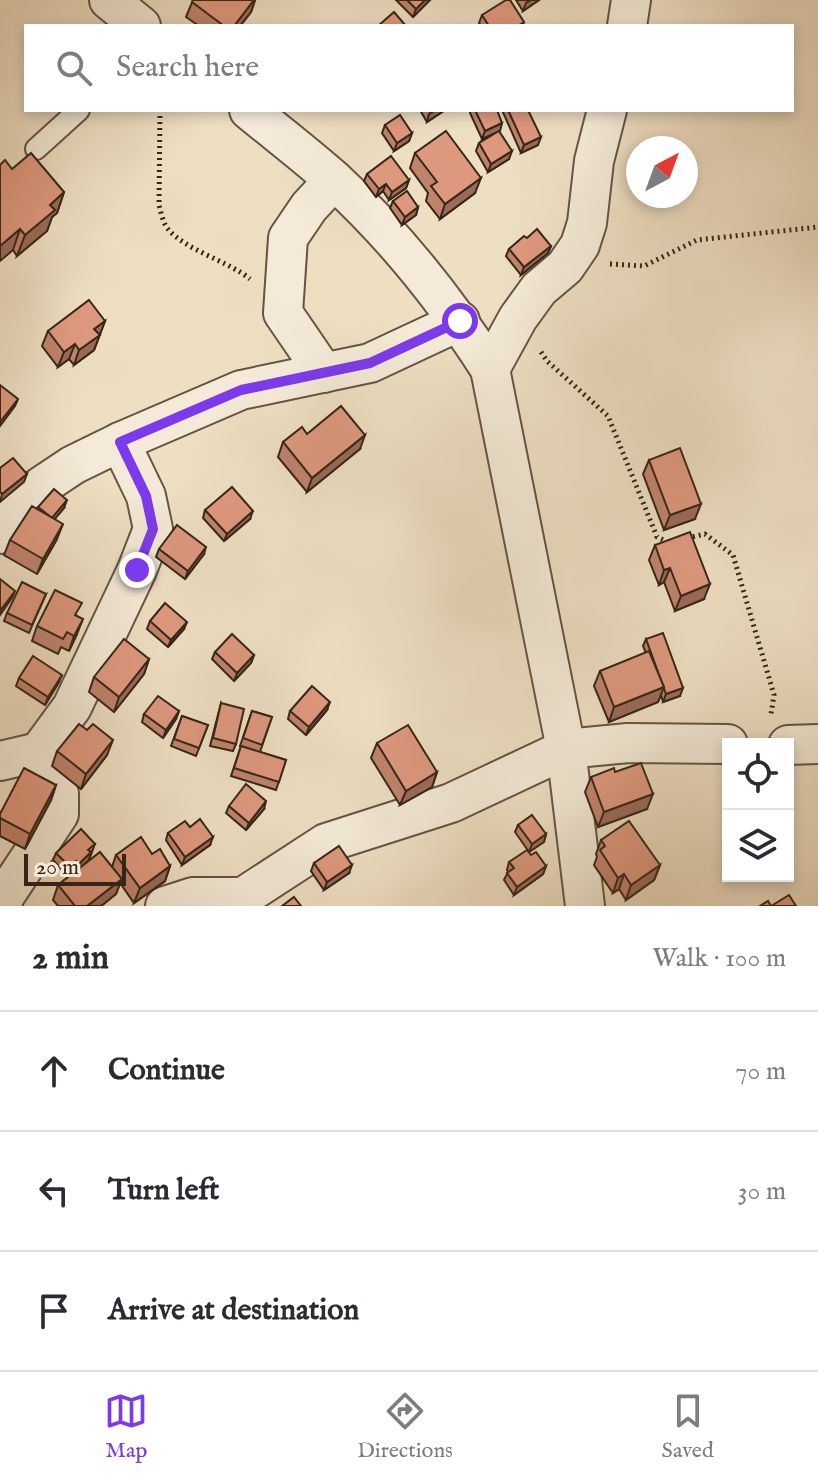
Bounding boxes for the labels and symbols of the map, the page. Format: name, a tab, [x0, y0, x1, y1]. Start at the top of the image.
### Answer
north arrow	[626, 136, 698, 208]
route start	[442, 303, 478, 339]
route end	[119, 552, 155, 588]
scale bar	[24, 850, 126, 886]

